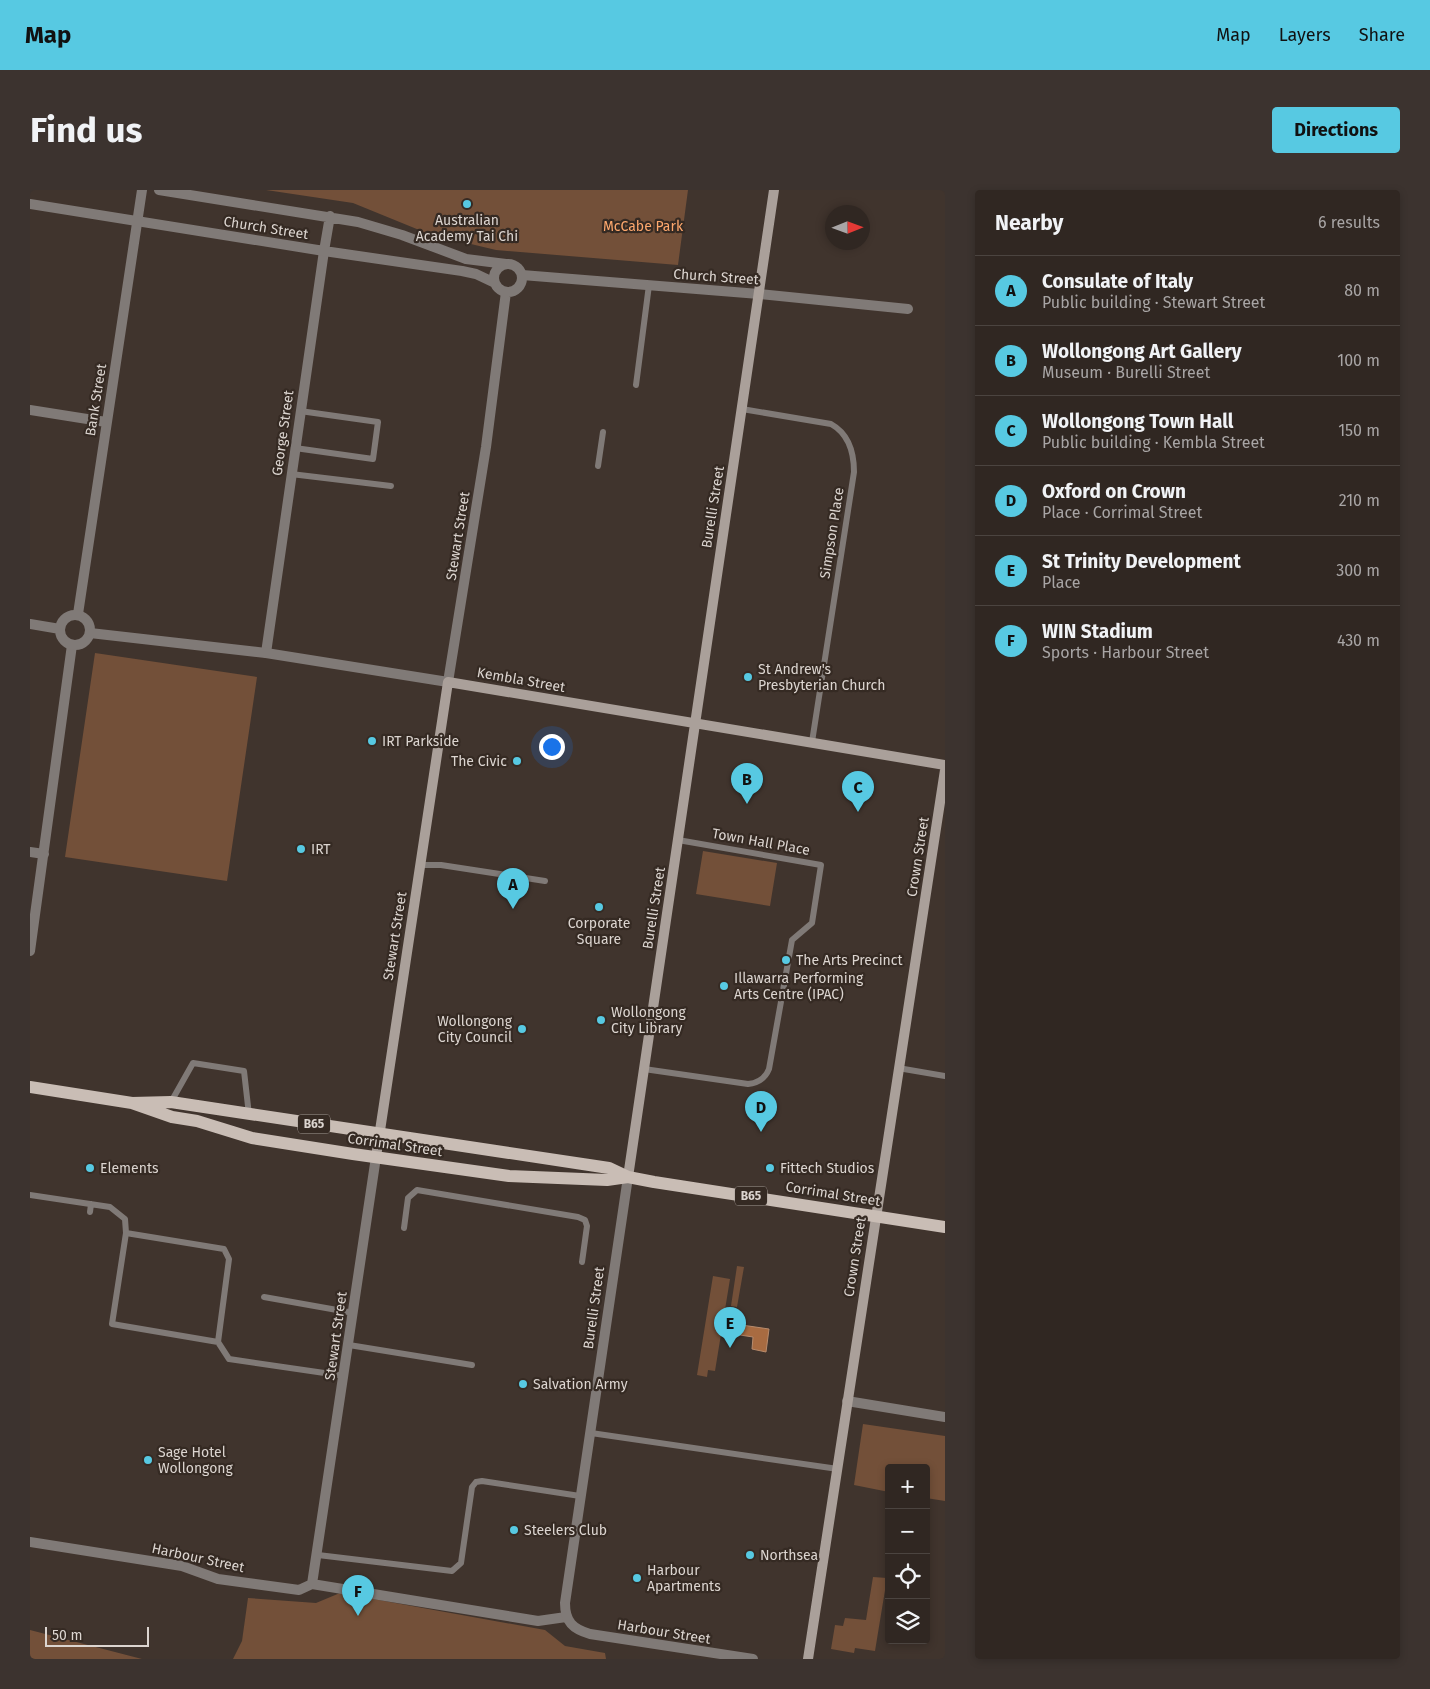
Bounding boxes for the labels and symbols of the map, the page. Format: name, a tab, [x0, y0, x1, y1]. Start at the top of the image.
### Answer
marker: Australian Academy Tai Chi	[461, 198, 473, 210]
north arrow	[825, 205, 870, 250]
place label: Australian Academy Tai Chi	[416, 212, 518, 245]
street label: Church Street	[222, 213, 311, 243]
park label: McCabe Park	[603, 218, 684, 235]
street label: Church Street	[673, 266, 760, 289]
street label: Bank Street	[82, 362, 110, 437]
street label: George Street	[269, 388, 298, 477]
street label: Burelli Street	[698, 464, 728, 549]
street label: Simpson Place	[816, 486, 848, 580]
street label: Stewart Street	[443, 489, 474, 582]
place label: St Andrew's Presbyterian Church	[758, 661, 885, 694]
street label: Kembla Street	[476, 664, 567, 696]
marker: St Andrew's Presbyterian Church	[742, 671, 754, 683]
place label: IRT Parkside	[382, 733, 459, 750]
your location	[539, 734, 565, 760]
marker: IRT Parkside	[366, 735, 378, 747]
place label: The Civic	[451, 753, 507, 770]
marker: The Civic	[511, 755, 523, 767]
pin: B	[731, 763, 763, 804]
pin: C	[842, 771, 874, 812]
street label: Crown Street	[903, 815, 933, 898]
street label: Town Hall Place	[711, 825, 811, 859]
place label: IRT	[311, 841, 331, 858]
marker: IRT	[295, 843, 307, 855]
street label: Burelli Street	[639, 865, 669, 950]
pin: A	[497, 868, 529, 909]
street label: Stewart Street	[380, 889, 411, 982]
marker: Corporate Square	[593, 901, 605, 913]
place label: Corporate Square	[568, 915, 630, 948]
place label: The Arts Precinct	[796, 952, 904, 969]
marker: The Arts Precinct	[780, 954, 792, 966]
place label: Illawarra Performing Arts Centre (IPAC)	[734, 970, 864, 1003]
marker: Illawarra Performing Arts Centre (IPAC)	[718, 980, 730, 992]
place label: Wollongong City Library	[611, 1004, 687, 1037]
place label: Wollongong City Council	[437, 1013, 513, 1046]
marker: Wollongong City Library	[595, 1014, 607, 1026]
marker: Wollongong City Council	[516, 1023, 528, 1035]
pin: D	[745, 1091, 777, 1132]
road number: B65	[298, 1114, 330, 1134]
street label: Corrimal Street	[346, 1130, 445, 1160]
place label: Elements	[100, 1160, 159, 1177]
place label: Fittech Studios	[780, 1160, 875, 1177]
marker: Elements	[84, 1162, 96, 1174]
marker: Fittech Studios	[764, 1162, 776, 1174]
street label: Corrimal Street	[784, 1178, 883, 1210]
road number: B65	[735, 1186, 767, 1206]
street label: Crown Street	[840, 1215, 870, 1298]
street label: Burelli Street	[580, 1265, 608, 1350]
street label: Stewart Street	[321, 1289, 351, 1382]
pin: E	[714, 1307, 746, 1348]
place label: Salvation Army	[533, 1376, 628, 1393]
marker: Salvation Army	[517, 1378, 529, 1390]
place label: Sage Hotel Wollongong	[158, 1444, 234, 1477]
marker: Sage Hotel Wollongong	[142, 1454, 154, 1466]
place label: Steelers Club	[524, 1522, 607, 1539]
marker: Steelers Club	[508, 1524, 520, 1536]
street label: Harbour Street	[150, 1540, 247, 1576]
place label: Northsea	[760, 1547, 818, 1564]
marker: Northsea	[744, 1549, 756, 1561]
place label: Harbour Apartments	[647, 1562, 721, 1595]
marker: Harbour Apartments	[631, 1572, 643, 1584]
pin: F	[342, 1575, 374, 1616]
street label: Harbour Street	[616, 1616, 713, 1648]
scale bar	[45, 1624, 149, 1647]

